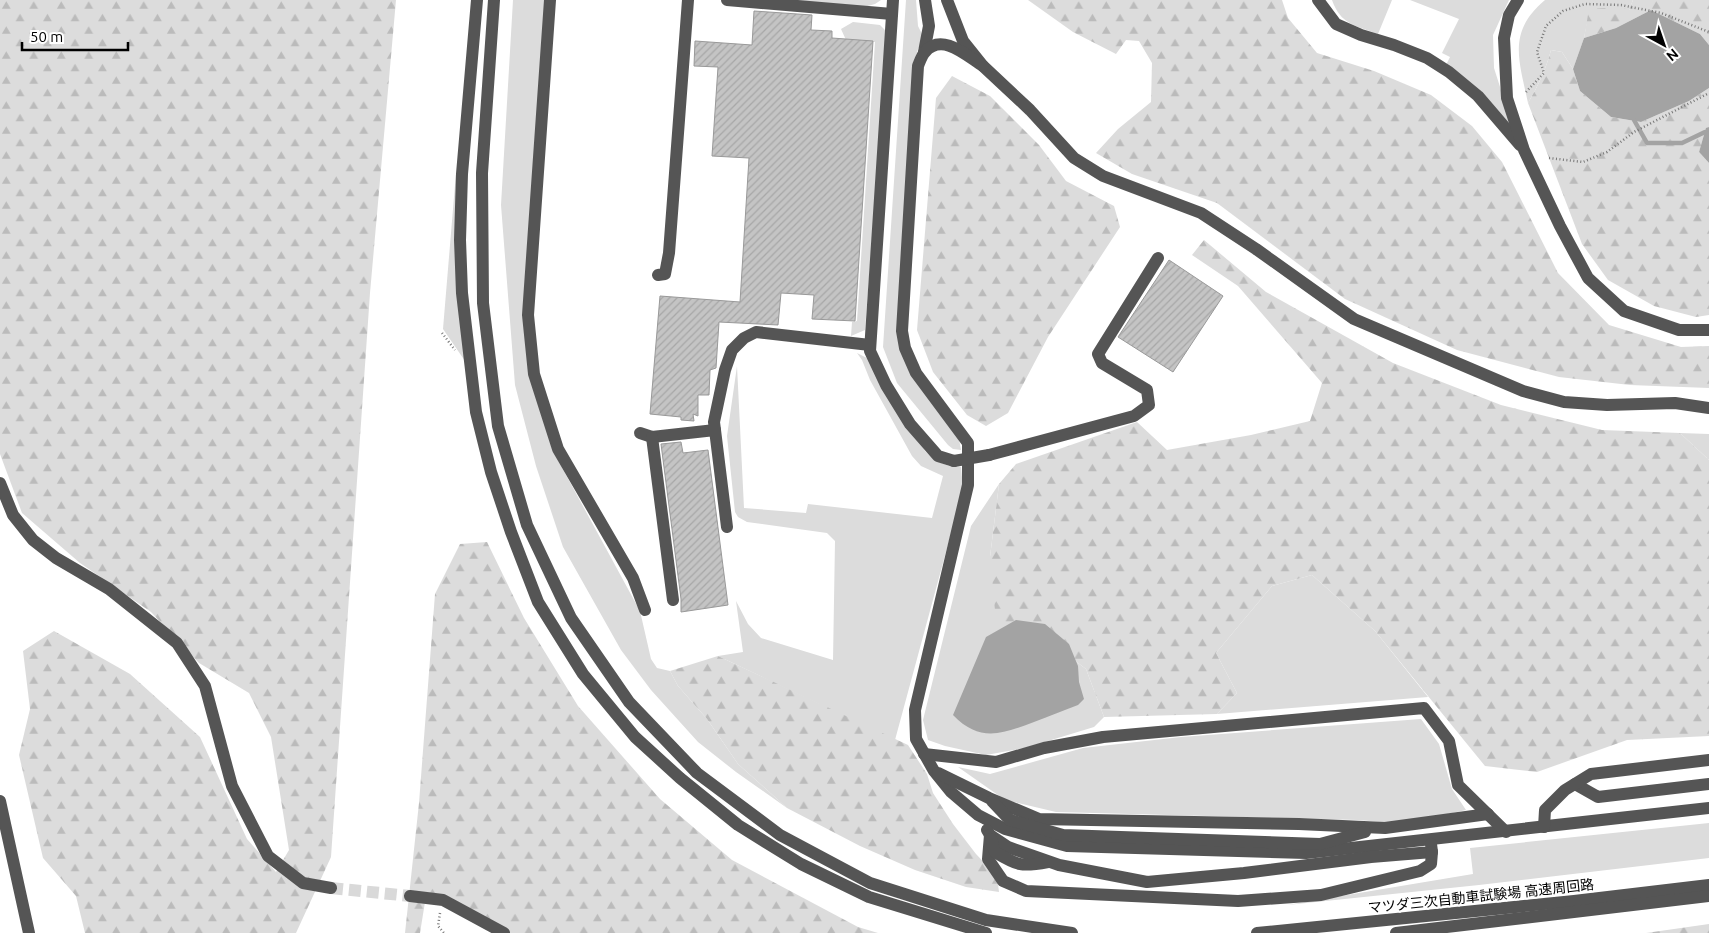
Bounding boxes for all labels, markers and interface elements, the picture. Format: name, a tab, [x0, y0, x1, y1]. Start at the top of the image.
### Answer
scale bar	[22, 20, 129, 52]
north arrow	[1639, 20, 1689, 70]
text: 50 m	[30, 28, 63, 45]
text: N	[1663, 45, 1682, 64]
street label: マツダ三次自動車試験場 高速周回路	[1367, 876, 1595, 916]

